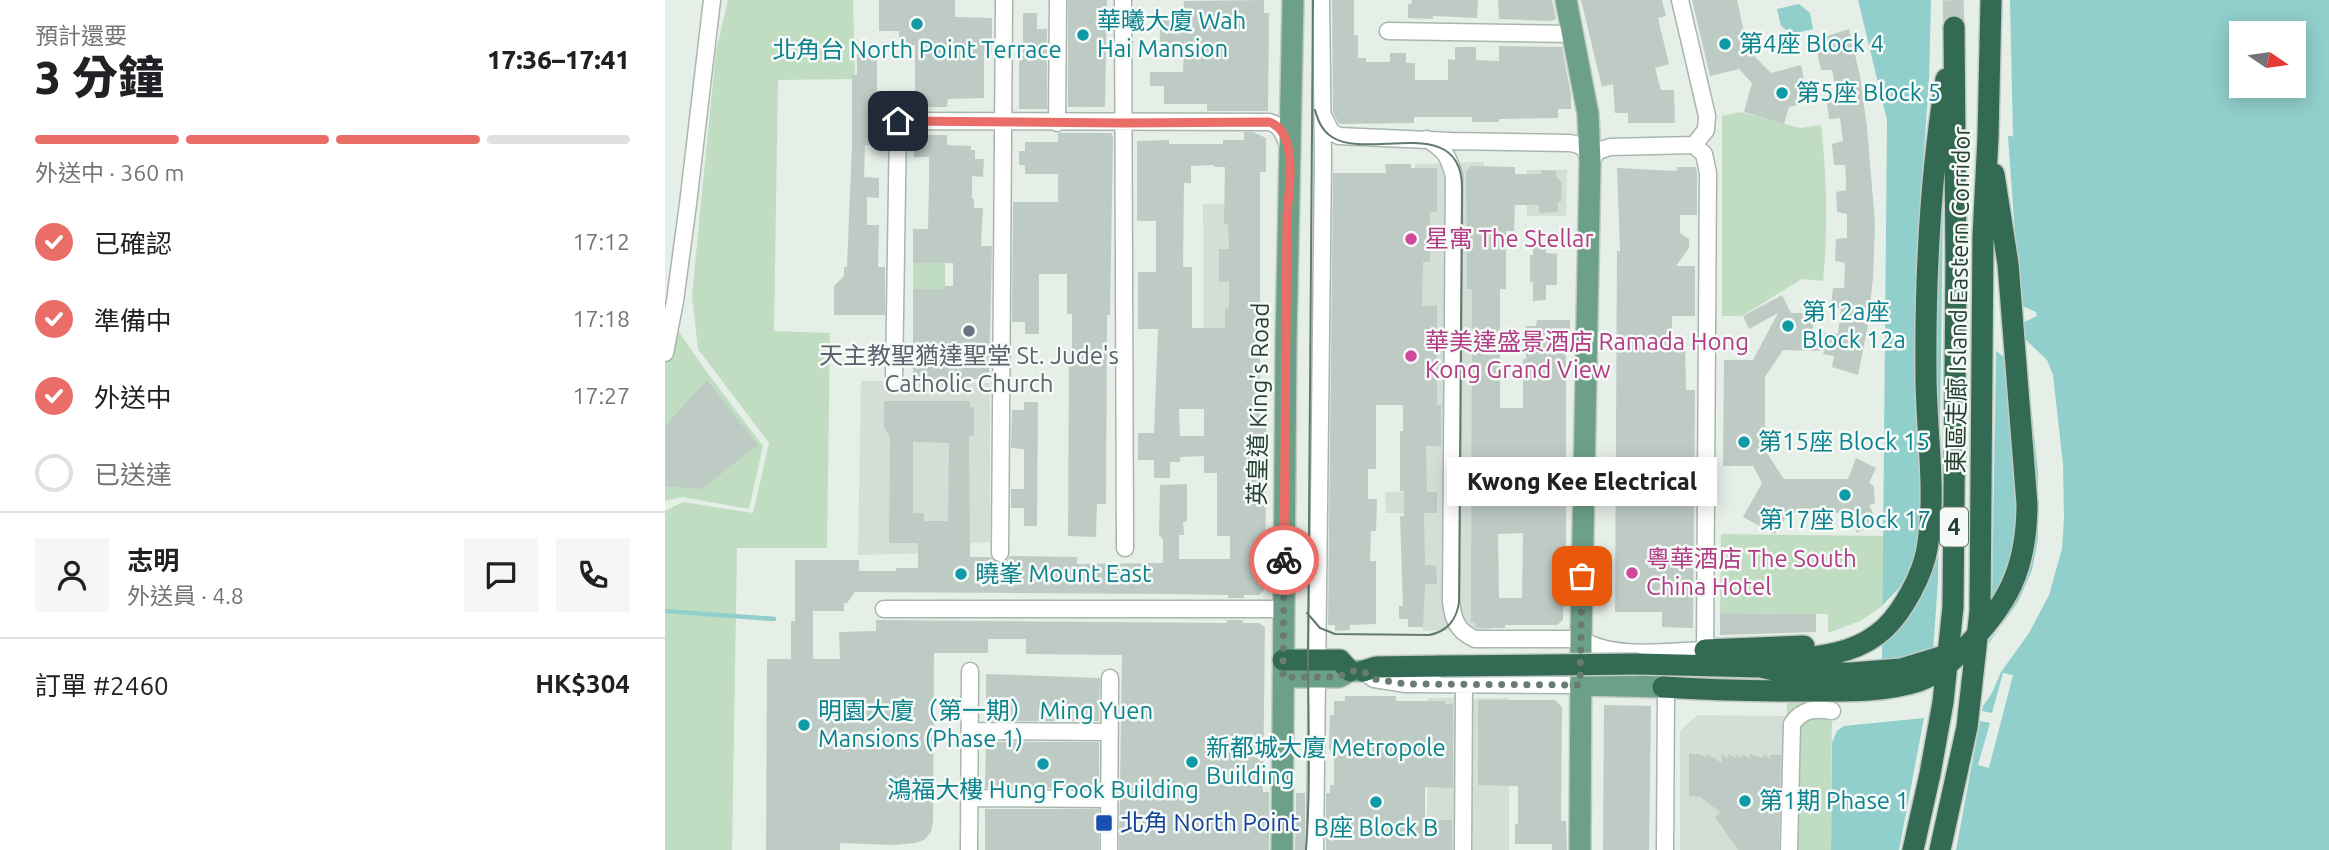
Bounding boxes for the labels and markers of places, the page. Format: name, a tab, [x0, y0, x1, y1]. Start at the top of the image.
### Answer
place label: 華曦大廈 Wah Hai Mansion	[1097, 7, 1246, 62]
marker: 北角台 North Point Terrace	[909, 16, 925, 32]
marker: 華曦大廈 Wah Hai Mansion	[1075, 27, 1091, 43]
place label: 第4座 Block 4	[1739, 30, 1884, 57]
place label: 北角台 North Point Terrace	[772, 36, 1062, 63]
marker: 第4座 Block 4	[1717, 36, 1733, 52]
place label: 第5座 Block 5	[1796, 79, 1941, 106]
marker: 第5座 Block 5	[1774, 85, 1790, 101]
pin	[868, 91, 928, 151]
place label: 星寓 The Stellar	[1425, 225, 1594, 252]
marker: 星寓 The Stellar	[1403, 231, 1419, 247]
place label: 第12a座 Block 12a	[1802, 298, 1906, 353]
marker: 第12a座 Block 12a	[1780, 318, 1796, 334]
marker: 天主教聖猶達聖堂 St. Jude's Catholic Church	[961, 323, 977, 339]
place label: 華美達盛景酒店 Ramada Hong Kong Grand View	[1425, 328, 1749, 383]
place label: 天主教聖猶達聖堂 St. Jude's Catholic Church	[819, 342, 1119, 397]
marker: 華美達盛景酒店 Ramada Hong Kong Grand View	[1403, 348, 1419, 364]
place label: 第15座 Block 15	[1758, 428, 1930, 455]
marker: 第15座 Block 15	[1736, 434, 1752, 450]
callout: Kwong Kee Electrical	[1447, 457, 1717, 506]
marker: 第17座 Block 17	[1837, 487, 1853, 503]
place label: 第17座 Block 17	[1759, 506, 1931, 533]
place label: 粵華酒店 The South China Hotel	[1646, 545, 1857, 600]
pin	[1552, 546, 1612, 606]
place label: 曉峯 Mount East	[975, 560, 1152, 587]
marker: 粵華酒店 The South China Hotel	[1624, 565, 1640, 581]
marker: 曉峯 Mount East	[953, 566, 969, 582]
place label: 明園大廈（第一期） Ming Yuen Mansions (Phase 1)	[818, 697, 1153, 752]
marker: 明園大廈（第一期） Ming Yuen Mansions (Phase 1)	[796, 717, 812, 733]
place label: 新都城大廈 Metropole Building	[1206, 734, 1446, 789]
marker: 新都城大廈 Metropole Building	[1184, 754, 1200, 770]
marker: 鴻福大樓 Hung Fook Building	[1035, 756, 1051, 772]
place label: 鴻福大樓 Hung Fook Building	[887, 776, 1199, 803]
place label: 第1期 Phase 1	[1759, 787, 1909, 814]
marker: 第1期 Phase 1	[1737, 793, 1753, 809]
marker: B座 Block B	[1368, 794, 1384, 810]
place label: 北角 North Point	[1120, 809, 1300, 836]
marker: 北角 North Point	[1094, 813, 1114, 833]
place label: B座 Block B	[1314, 814, 1438, 841]

